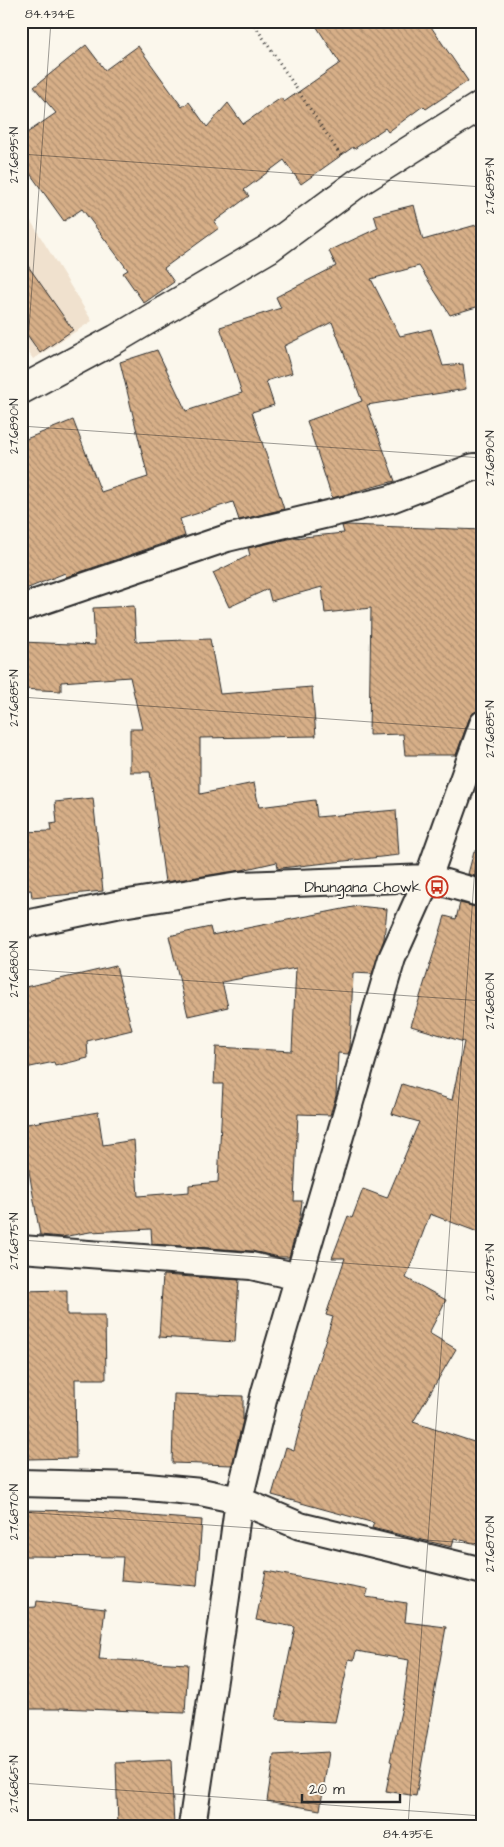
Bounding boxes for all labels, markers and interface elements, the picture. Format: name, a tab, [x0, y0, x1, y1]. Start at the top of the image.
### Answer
text: 84.434°E	[25, 6, 75, 23]
text: 27.6895°N	[6, 126, 23, 183]
text: 27.6895°N	[482, 157, 499, 214]
text: 27.6890°N	[6, 398, 23, 454]
text: 27.6890°N	[482, 430, 499, 486]
text: 27.6885°N	[6, 669, 23, 727]
text: 27.6885°N	[482, 700, 499, 758]
bus stop icon: Dhungana Chowk	[425, 875, 449, 899]
place label: Dhungana Chowk	[304, 877, 421, 899]
text: 27.6880°N	[6, 940, 23, 997]
text: 27.6880°N	[482, 972, 499, 1029]
text: 27.6875°N	[6, 1212, 23, 1270]
text: 27.6875°N	[482, 1243, 499, 1301]
text: 27.6870°N	[6, 1483, 23, 1540]
text: 27.6870°N	[482, 1515, 499, 1572]
text: 27.6865°N	[6, 1755, 23, 1813]
scale bar	[302, 1772, 399, 1804]
text: 20 m	[309, 1779, 345, 1800]
text: 84.435°E	[383, 1826, 433, 1843]

